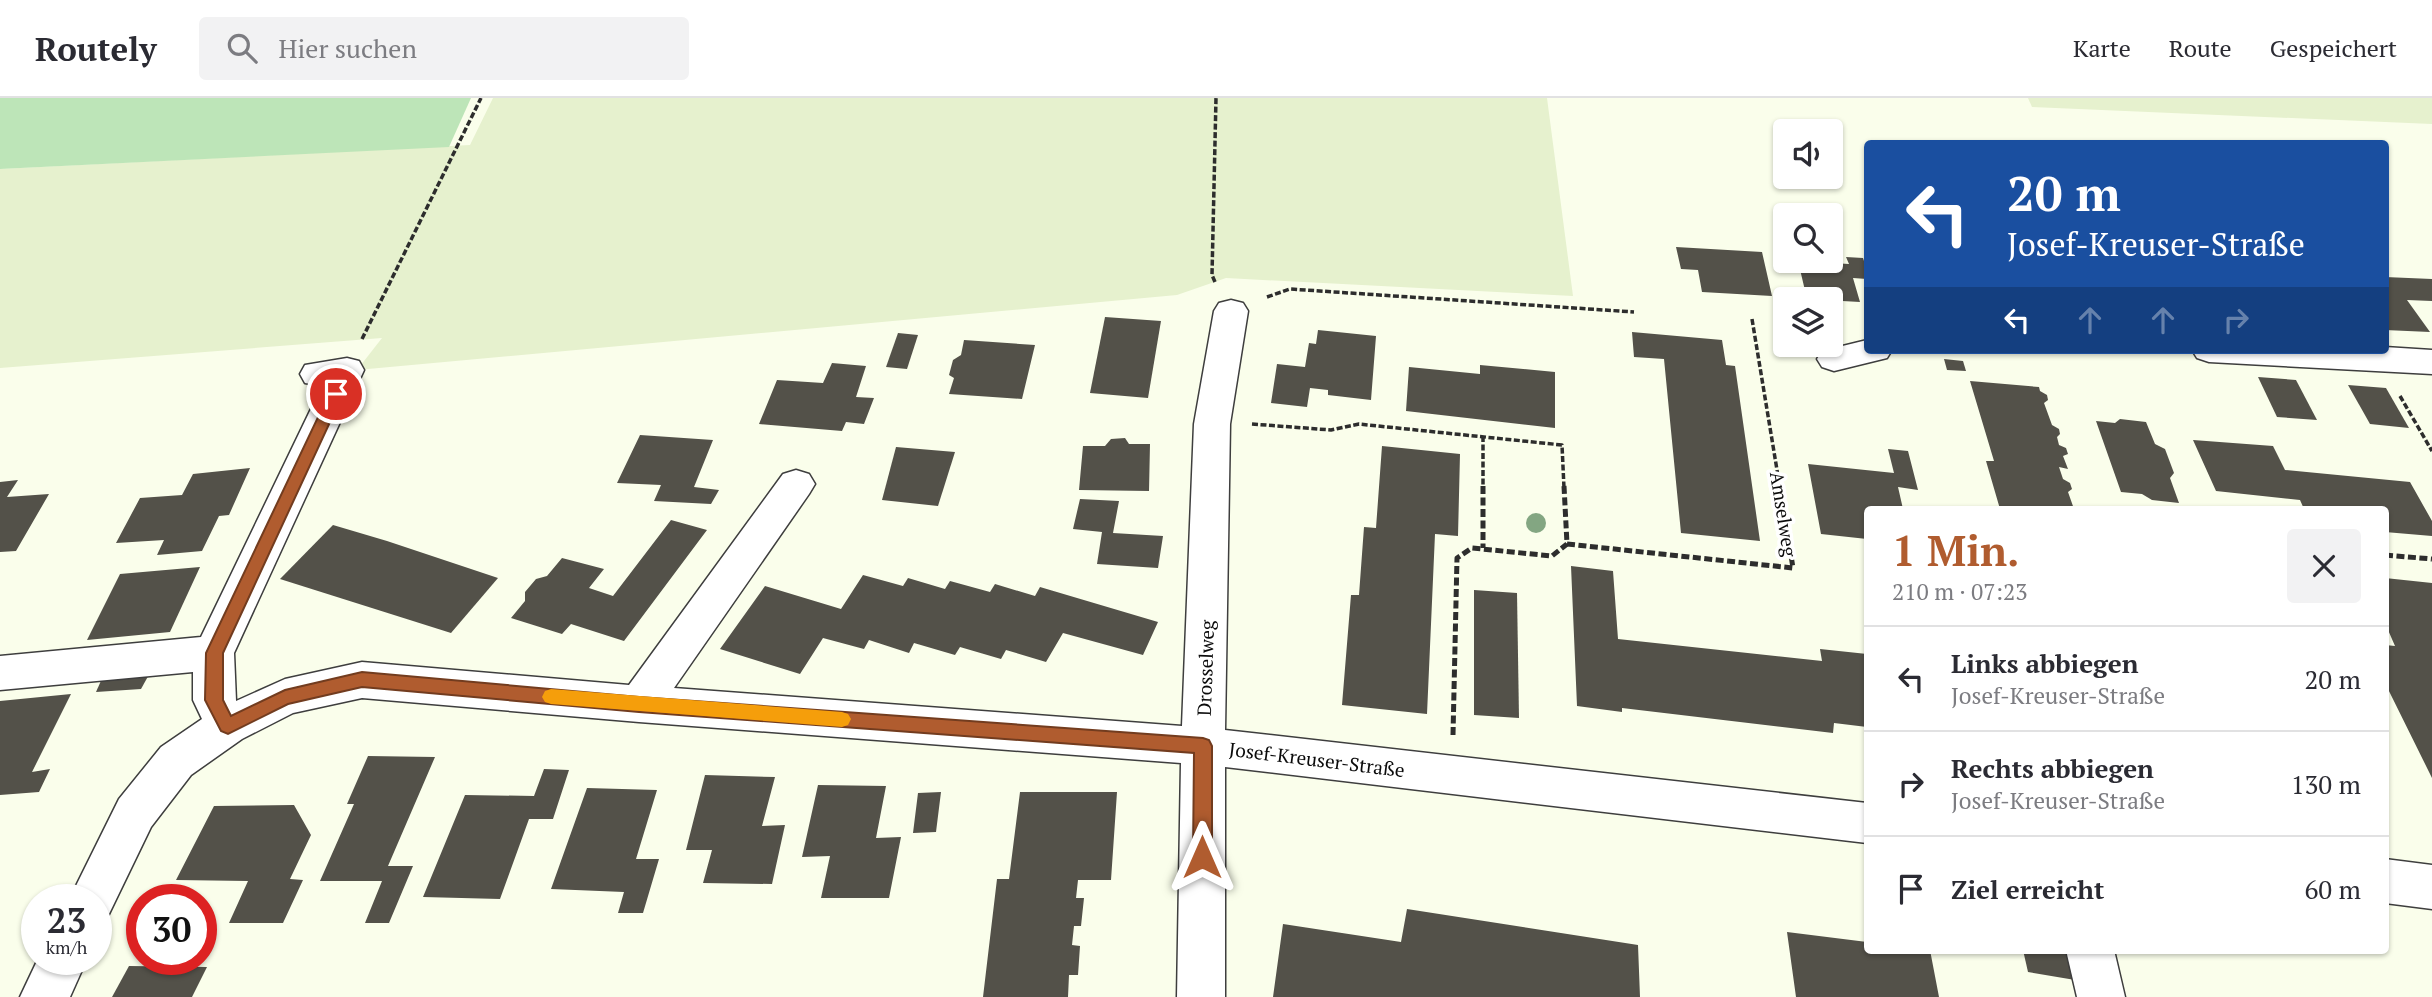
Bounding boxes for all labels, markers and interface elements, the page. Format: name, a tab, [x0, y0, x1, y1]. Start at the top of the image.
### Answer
search box	[199, 17, 689, 80]
text: Routely	[35, 27, 157, 70]
icon: search	[223, 29, 261, 67]
text: Hier suchen	[279, 31, 417, 65]
text: Karte	[2073, 32, 2131, 64]
text: Route	[2169, 32, 2232, 64]
text: Gespeichert	[2270, 32, 2397, 64]
map controls	[1773, 119, 1843, 357]
button: sound	[1773, 119, 1843, 189]
text: 20 m	[2007, 160, 2121, 225]
icon: left	[1892, 168, 1983, 259]
button: search	[1773, 203, 1843, 273]
text: Josef-Kreuser-Straße	[2007, 223, 2305, 265]
button: layers	[1773, 287, 1843, 357]
icon: left	[1998, 301, 2036, 339]
icon: ahead	[2071, 301, 2109, 339]
icon: ahead	[2144, 301, 2182, 339]
icon: right	[2217, 301, 2255, 339]
pin	[306, 364, 366, 424]
icon: arrive	[317, 375, 355, 413]
street label: Amselweg	[1765, 470, 1803, 559]
text: 1 Min.	[1892, 522, 2020, 578]
button: close	[2287, 529, 2361, 603]
text: 210 m · 07:23	[1892, 576, 2027, 607]
street label: Drosselweg	[1191, 619, 1219, 716]
text: Links abbiegen	[1951, 646, 2139, 680]
icon: left	[1892, 660, 1930, 698]
text: 20 m	[2305, 662, 2361, 696]
text: Josef-Kreuser-Straße	[1951, 680, 2165, 711]
street label: Josef-Kreuser-Straße	[1228, 736, 1406, 782]
text: Rechts abbiegen	[1951, 751, 2154, 785]
icon: right	[1892, 765, 1930, 803]
text: 130 m	[2291, 767, 2361, 801]
text: Josef-Kreuser-Straße	[1951, 785, 2165, 816]
position arrow	[1165, 820, 1239, 894]
icon: arrive	[1892, 870, 1930, 908]
text: Ziel erreicht	[1951, 872, 2104, 906]
text: 60 m	[2305, 872, 2361, 906]
speed limit sign: 30	[126, 884, 217, 975]
text: 23	[47, 897, 86, 943]
text: km/h	[46, 935, 87, 959]

